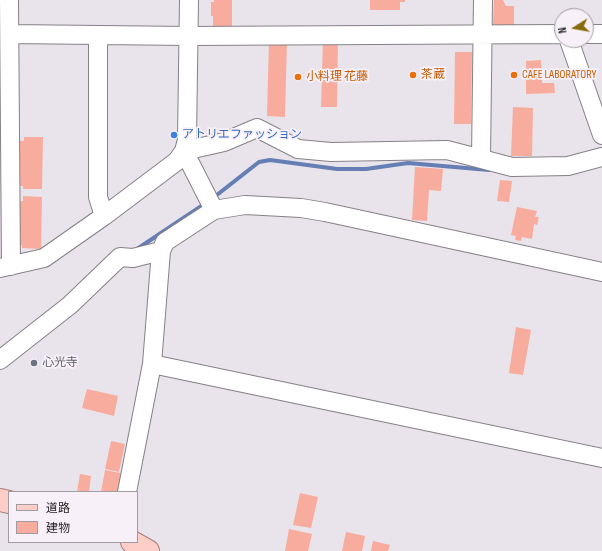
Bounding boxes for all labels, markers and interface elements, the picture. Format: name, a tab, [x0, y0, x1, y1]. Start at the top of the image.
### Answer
north arrow	[554, 8, 594, 48]
text: N	[556, 26, 570, 34]
place label: 茶蔵	[421, 68, 445, 82]
place label: CAFE LABORATORY	[522, 68, 597, 82]
place label: 小料理 花藤	[306, 70, 368, 84]
marker: 茶蔵	[408, 70, 418, 80]
marker: CAFE LABORATORY	[509, 70, 519, 80]
marker: 小料理 花藤	[293, 72, 303, 82]
place label: アトリエファッション	[182, 128, 302, 142]
marker: アトリエファッション	[169, 130, 179, 140]
place label: 心光寺	[42, 356, 78, 370]
marker: 心光寺	[29, 358, 39, 368]
legend	[8, 491, 138, 543]
text: 道路	[46, 501, 70, 516]
text: 建物	[46, 521, 70, 536]

